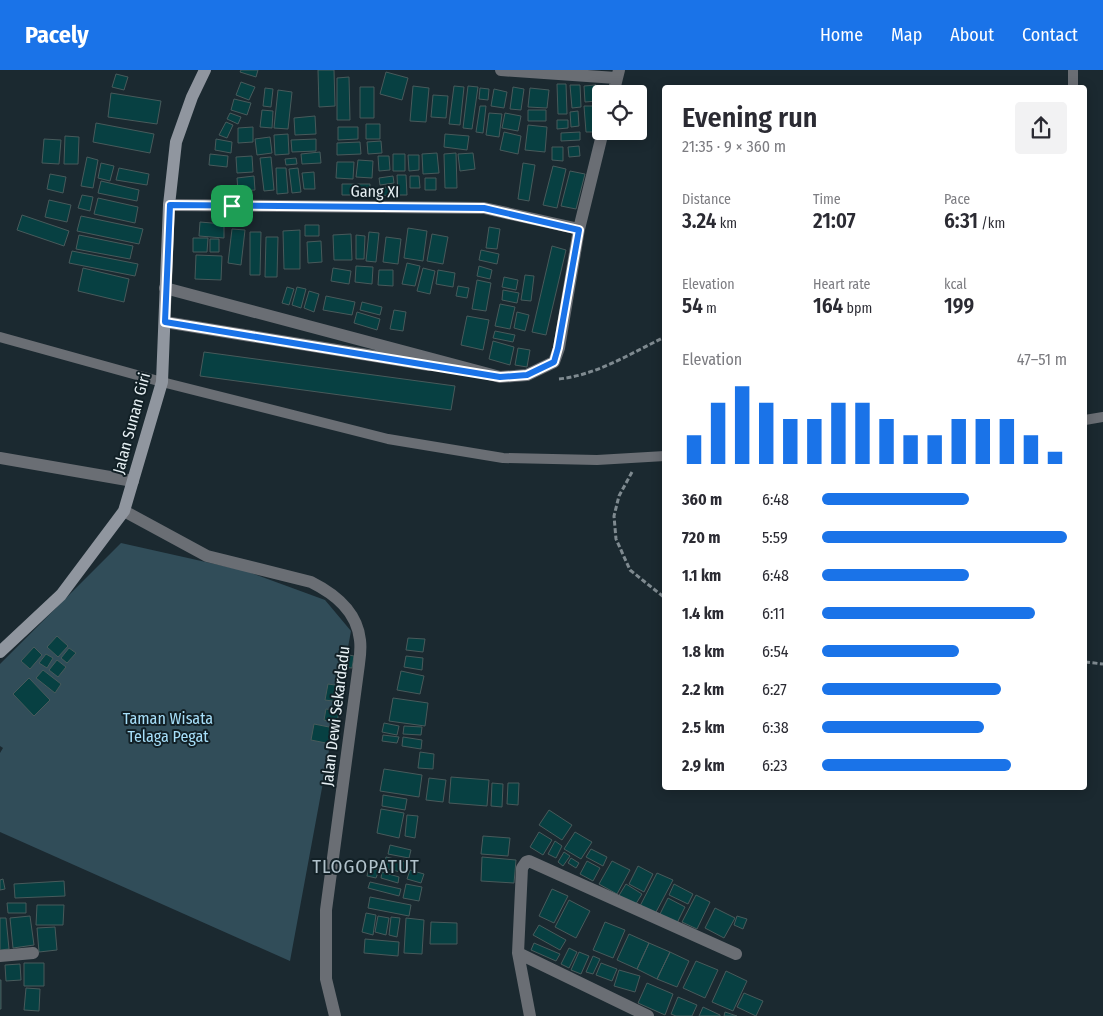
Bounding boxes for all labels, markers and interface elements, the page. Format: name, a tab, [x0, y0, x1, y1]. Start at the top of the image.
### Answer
text: Pacely	[25, 21, 89, 49]
text: Home	[820, 24, 863, 46]
text: Map	[891, 24, 922, 46]
text: About	[950, 24, 994, 46]
text: Contact	[1022, 24, 1078, 46]
map controls	[592, 85, 647, 140]
button: locate	[592, 85, 647, 140]
text: Evening run	[682, 101, 817, 134]
button: share	[1015, 102, 1067, 154]
text: 21:35 · 9 × 360 m	[682, 137, 786, 156]
street label: Gang XI	[350, 182, 400, 201]
pin	[211, 185, 253, 227]
text: Distance	[682, 191, 731, 208]
text: Time	[813, 191, 841, 208]
text: Pace	[944, 191, 970, 208]
icon: arrive	[218, 192, 246, 220]
text: 3.24	[682, 208, 716, 234]
text: 21:07	[813, 208, 856, 234]
text: 6:31	[944, 208, 978, 234]
text: km	[716, 215, 737, 232]
text: /km	[978, 215, 1005, 232]
text: Elevation	[682, 276, 735, 293]
text: Heart rate	[813, 276, 870, 293]
text: kcal	[944, 276, 967, 293]
text: 54	[682, 293, 703, 319]
text: 164	[813, 293, 843, 319]
text: 199	[944, 293, 974, 319]
text: m	[703, 300, 717, 317]
text: bpm	[843, 300, 872, 317]
text: Elevation	[682, 350, 742, 369]
text: 47–51 m	[1017, 350, 1067, 369]
street label: Jalan Sunan Giri	[109, 371, 154, 476]
text: 360 m	[682, 490, 722, 509]
text: 6:48	[762, 490, 789, 509]
text: 720 m	[682, 528, 720, 547]
text: 5:59	[762, 528, 788, 547]
text: 1.1 km	[682, 566, 721, 585]
text: 6:48	[762, 566, 789, 585]
text: 1.4 km	[682, 604, 724, 623]
text: 6:11	[762, 604, 785, 623]
text: 1.8 km	[682, 642, 725, 661]
text: 6:54	[762, 642, 788, 661]
street label: Jalan Dewi Sekardadu	[317, 645, 354, 787]
text: 2.2 km	[682, 680, 724, 699]
text: 6:27	[762, 680, 787, 699]
park label: Taman Wisata Telaga Pegat	[123, 709, 213, 746]
text: 2.5 km	[682, 718, 725, 737]
text: 6:38	[762, 718, 789, 737]
text: 2.9 km	[682, 756, 725, 775]
text: 6:23	[762, 756, 788, 775]
district label: TLOGOPATUT	[312, 855, 420, 878]

